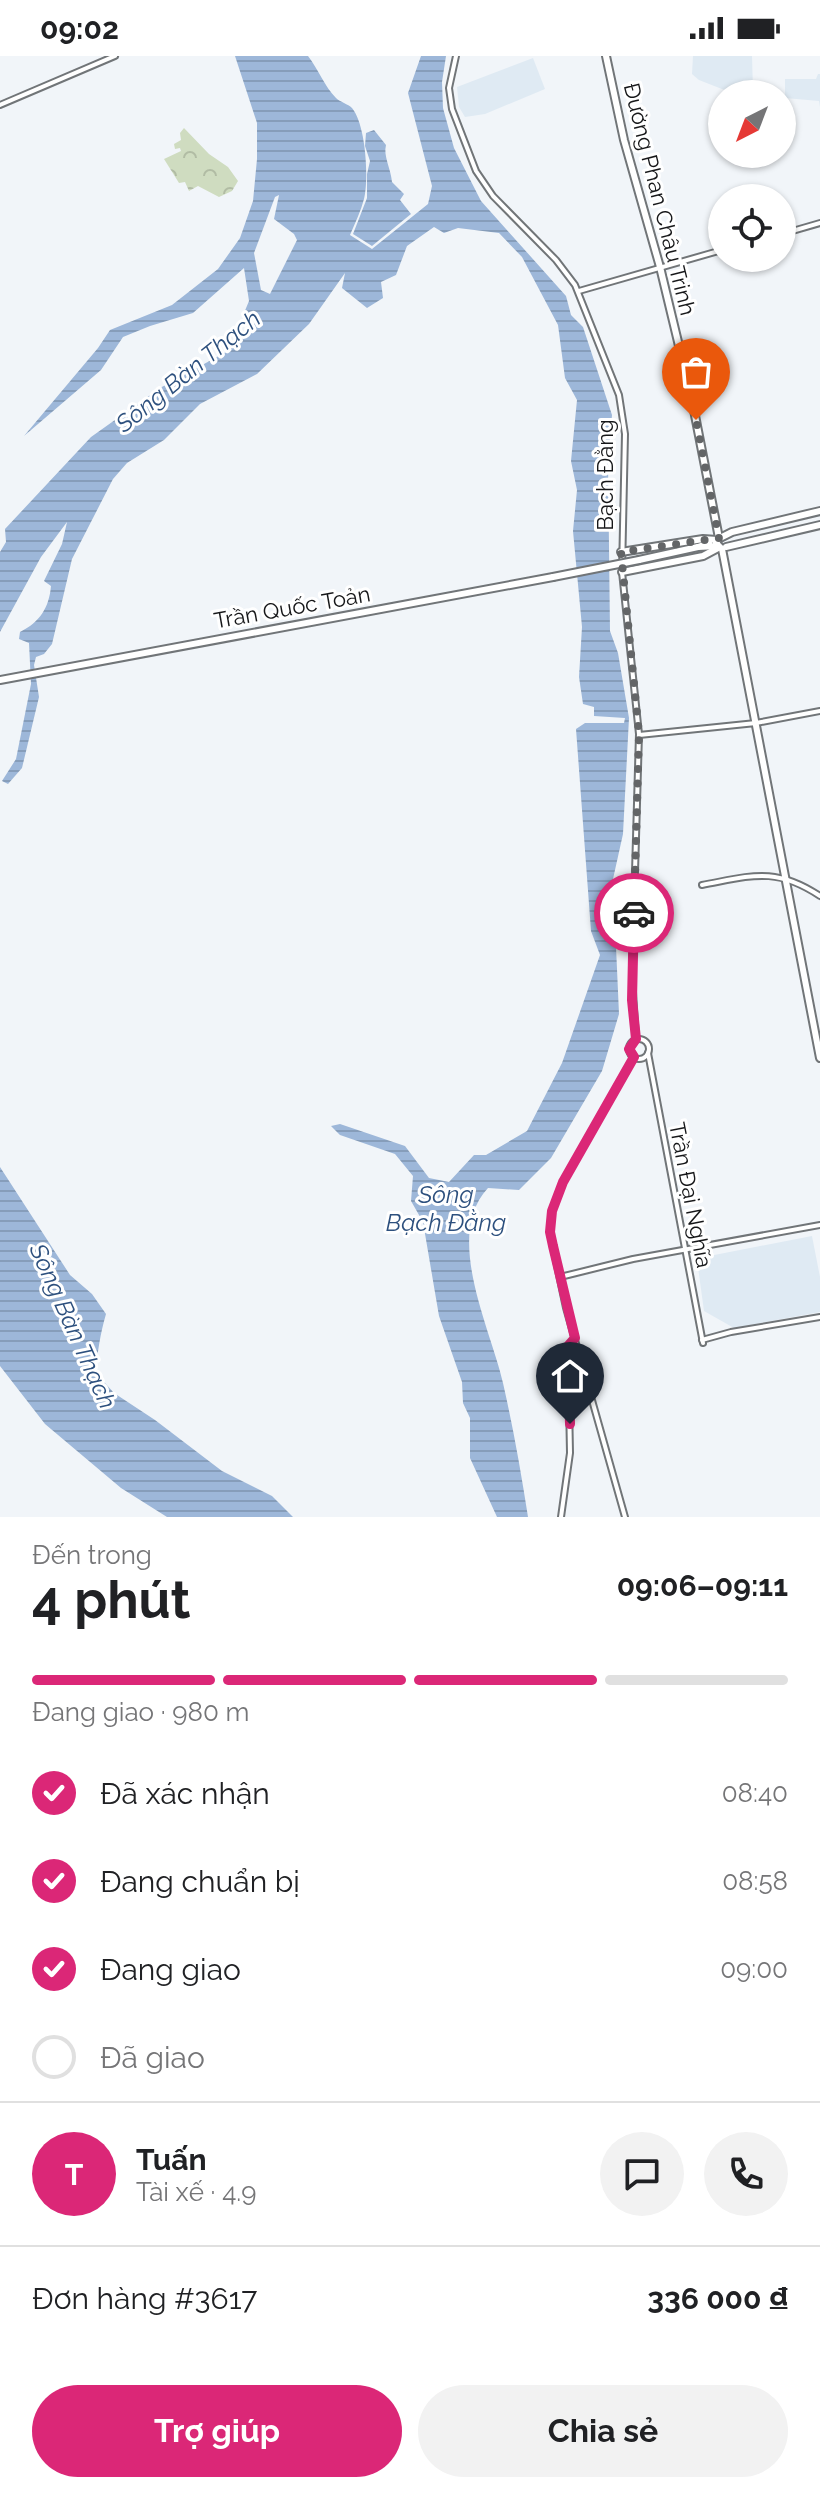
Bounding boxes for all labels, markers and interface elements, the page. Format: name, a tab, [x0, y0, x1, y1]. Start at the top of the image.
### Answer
text: 09:02	[40, 11, 119, 46]
street label: Đường Phan Châu Trinh	[619, 80, 701, 318]
north arrow	[708, 80, 796, 168]
map controls	[708, 80, 796, 272]
button: locate	[708, 184, 796, 272]
water label: Sông Bàn Thạch	[109, 304, 266, 439]
pin	[662, 338, 730, 420]
icon: bag	[674, 350, 718, 394]
street label: Bạch Đằng	[592, 419, 618, 531]
street label: Trần Quốc Toản	[212, 580, 372, 634]
courier	[594, 873, 674, 953]
icon: car	[612, 891, 656, 935]
street label: Trần Đại Nghĩa	[664, 1120, 718, 1270]
water label: Sông Bạch Đằng	[386, 1180, 506, 1237]
water label: Sông Bàn Thạch	[23, 1238, 122, 1413]
pin	[536, 1342, 604, 1424]
icon: home	[548, 1354, 592, 1398]
text: Đến trong	[32, 1540, 152, 1570]
text: 09:06–09:11	[617, 1568, 788, 1603]
text: 4 phút	[32, 1569, 191, 1630]
text: Đang giao · 980 m	[32, 1697, 249, 1727]
icon: check	[32, 1771, 76, 1815]
text: Đã xác nhận	[100, 1776, 270, 1811]
text: 08:40	[722, 1778, 788, 1808]
icon: check	[32, 1859, 76, 1903]
text: Đang chuẩn bị	[100, 1864, 300, 1899]
text: 08:58	[722, 1866, 788, 1896]
icon: check	[32, 1947, 76, 1991]
text: Đang giao	[100, 1952, 241, 1987]
text: 09:00	[720, 1954, 788, 1984]
text: Đã giao	[100, 2040, 205, 2075]
button: chat	[600, 2132, 684, 2216]
button: phone	[704, 2132, 788, 2216]
text: Tuấn	[136, 2142, 207, 2177]
text: T	[65, 2157, 83, 2192]
text: Tài xế · 4.9	[136, 2177, 257, 2207]
text: Đơn hàng #3617	[32, 2281, 257, 2316]
text: 336 000 ₫	[647, 2281, 788, 2316]
button: Trợ giúp	[32, 2385, 402, 2477]
button: Chia sẻ	[418, 2385, 788, 2477]

